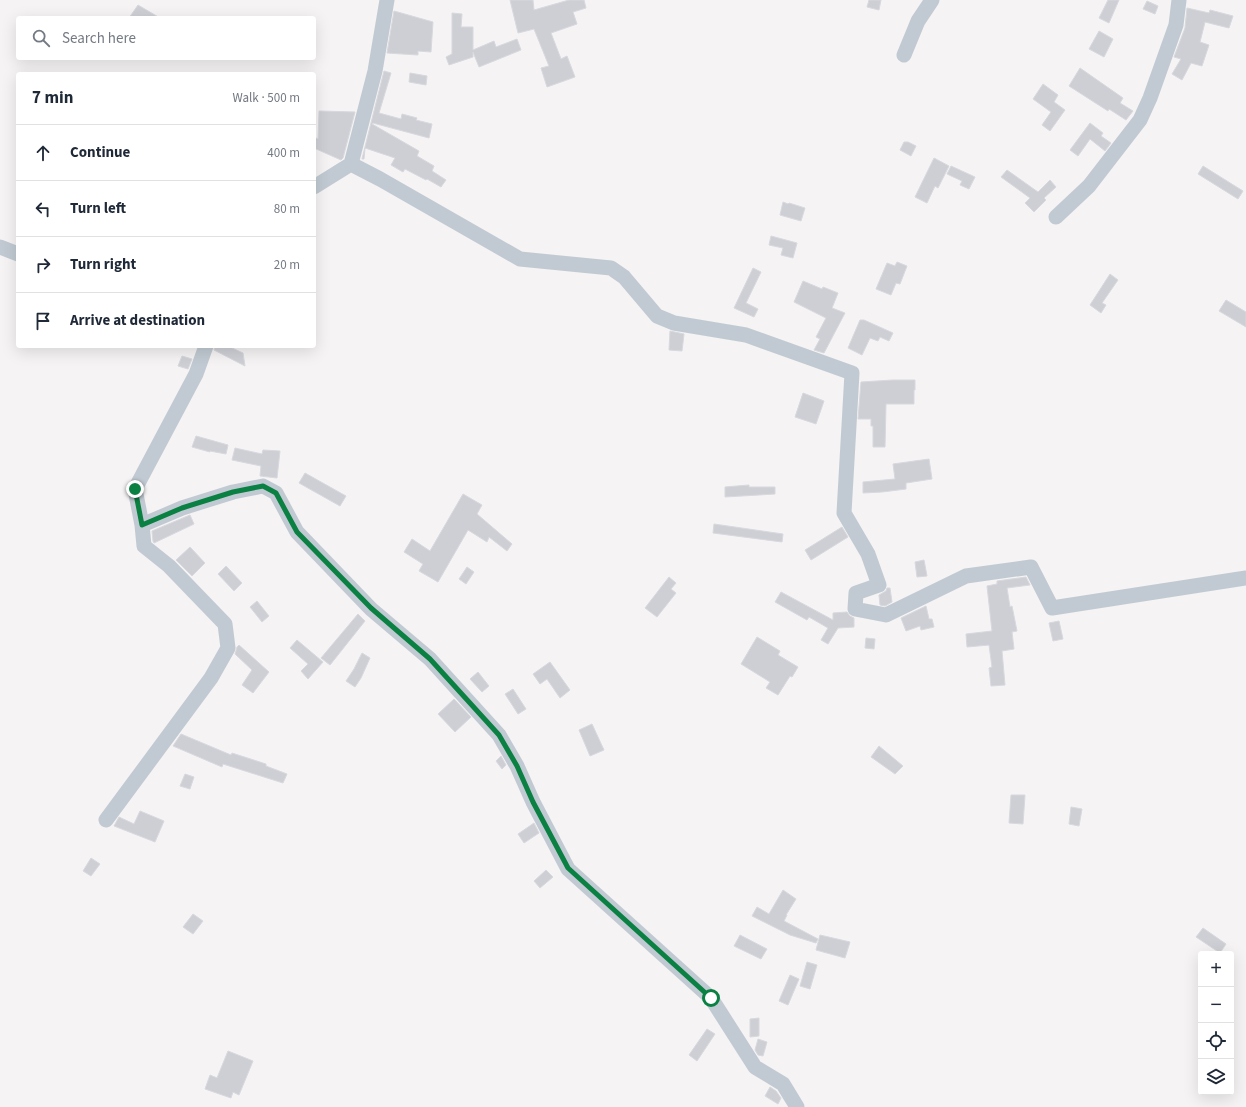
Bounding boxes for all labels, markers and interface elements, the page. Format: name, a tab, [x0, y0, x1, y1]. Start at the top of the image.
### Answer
search box	[16, 16, 316, 60]
icon: search	[30, 27, 52, 49]
text: Search here	[62, 28, 136, 49]
text: 7 min	[32, 86, 73, 110]
text: Walk · 500 m	[232, 89, 300, 107]
icon: ahead	[32, 142, 54, 164]
text: Continue	[70, 142, 130, 163]
text: 400 m	[267, 144, 300, 162]
icon: left	[32, 198, 54, 220]
text: Turn left	[70, 198, 126, 219]
text: 80 m	[274, 200, 300, 218]
icon: right	[32, 254, 54, 276]
text: Turn right	[70, 254, 136, 275]
text: 20 m	[274, 256, 300, 274]
icon: arrive	[32, 310, 54, 332]
text: Arrive at destination	[70, 310, 205, 331]
route end	[126, 480, 144, 498]
map controls	[1198, 951, 1234, 1095]
button: +	[1198, 951, 1234, 987]
button: −	[1198, 987, 1234, 1023]
route start	[702, 989, 720, 1007]
button: locate	[1198, 1023, 1234, 1059]
button: layers	[1198, 1059, 1234, 1095]

